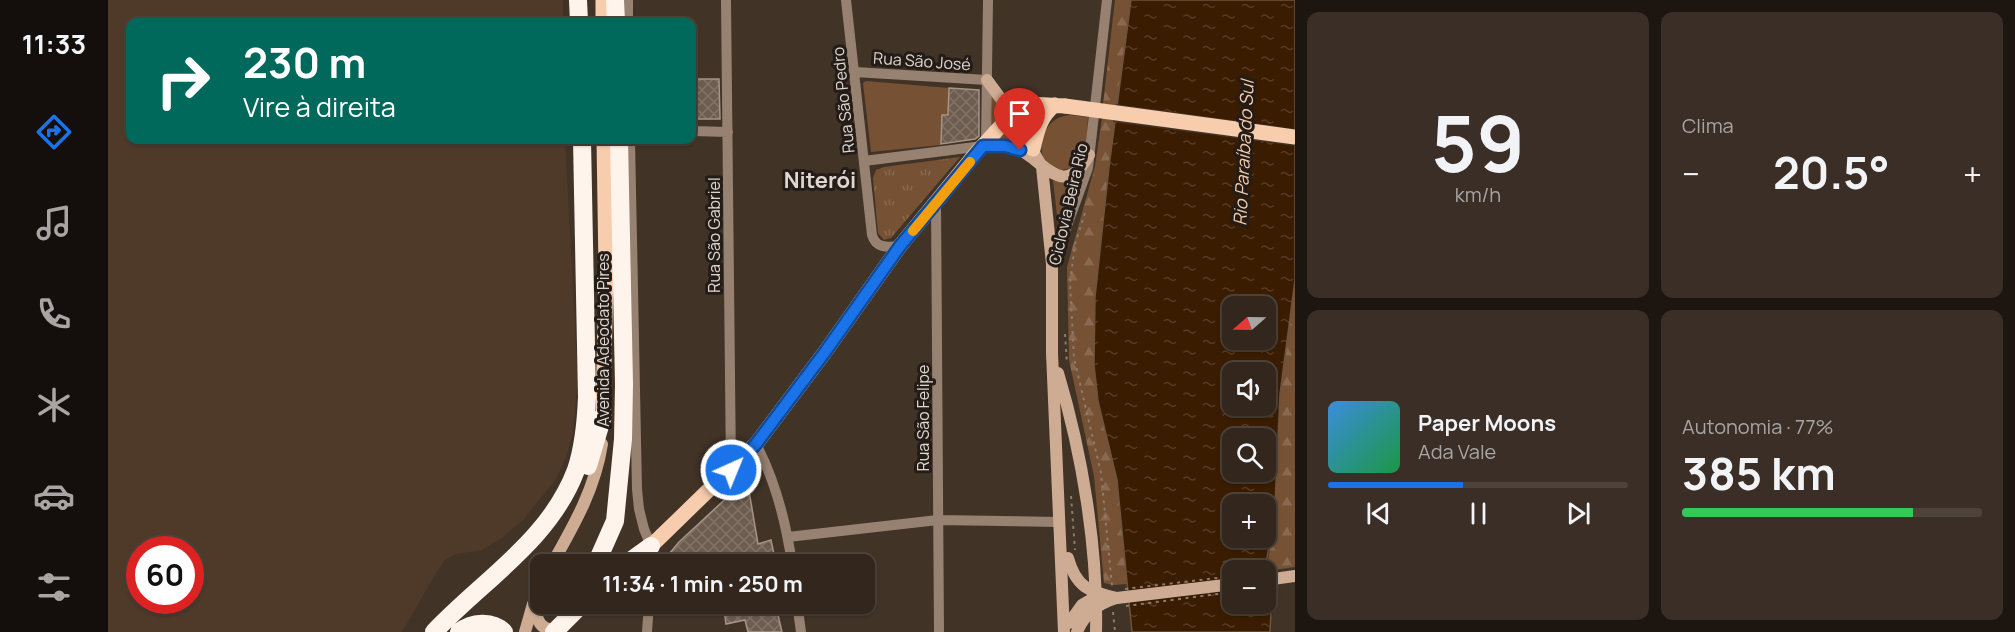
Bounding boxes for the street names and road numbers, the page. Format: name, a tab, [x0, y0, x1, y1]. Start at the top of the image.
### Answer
street label: Rua São Pedro	[826, 46, 860, 154]
street label: Rua São José	[873, 47, 971, 75]
street label: Ciclovia Beira Rio	[1043, 141, 1093, 267]
street label: Rua São Gabriel	[703, 177, 725, 293]
street label: Avenida Adeodato Pires	[592, 253, 614, 427]
street label: Rua São Felipe	[912, 365, 934, 471]

